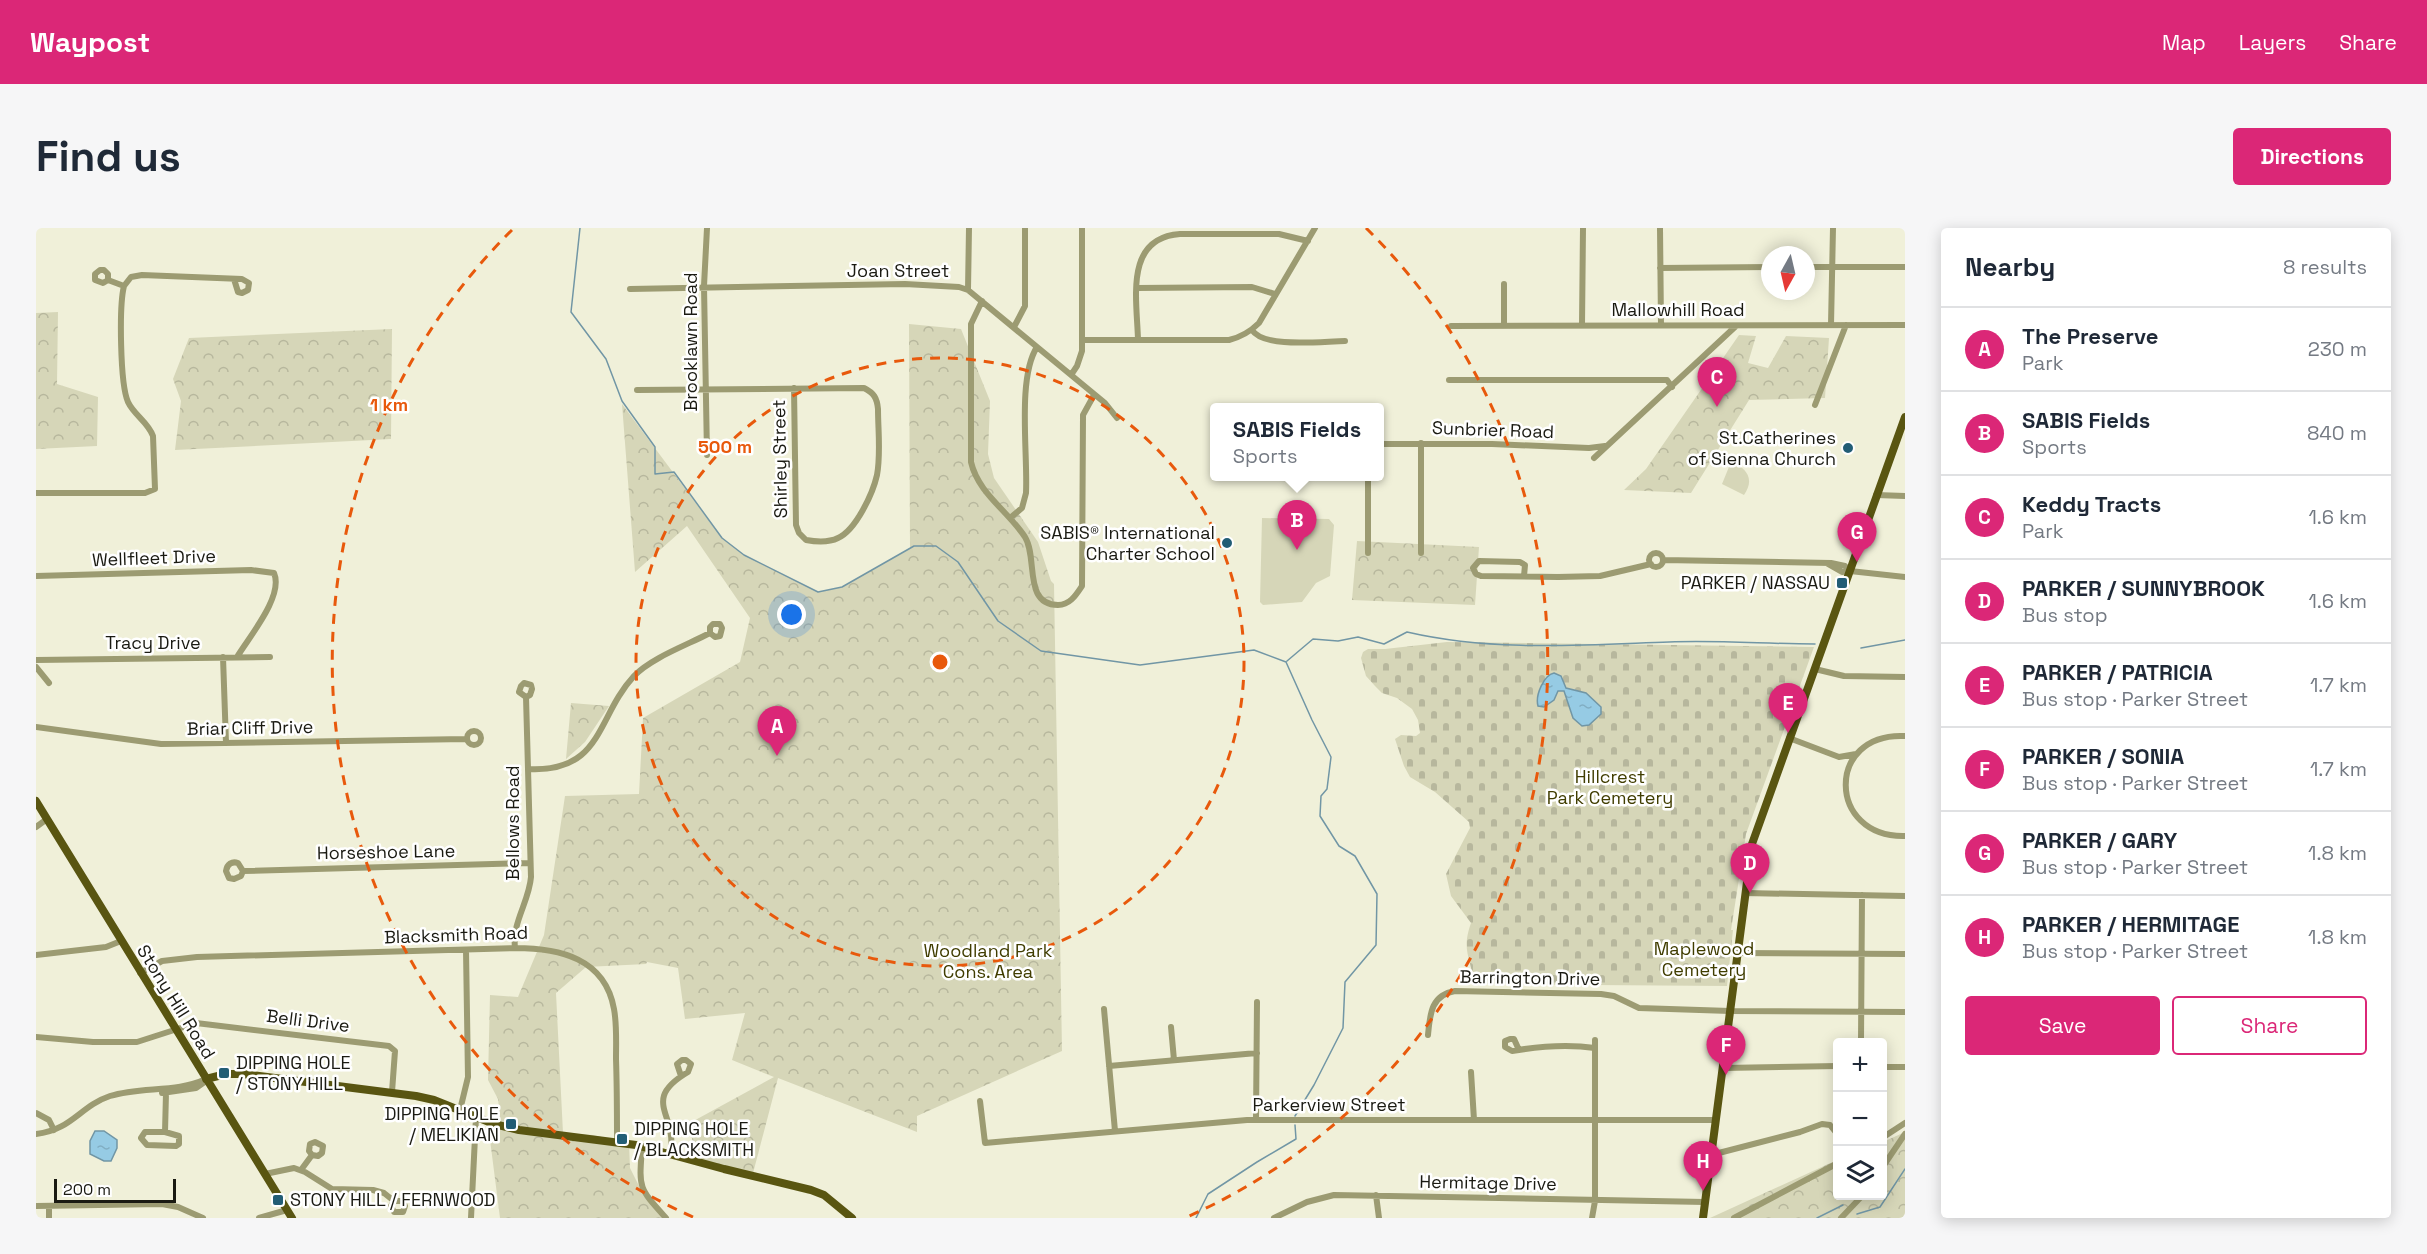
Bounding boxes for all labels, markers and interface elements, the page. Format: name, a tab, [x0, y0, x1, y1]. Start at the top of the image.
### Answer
text: Waypost	[30, 24, 150, 60]
text: Map	[2162, 29, 2206, 56]
text: Layers	[2239, 29, 2306, 56]
text: Share	[2339, 29, 2397, 56]
button: Directions	[2233, 128, 2391, 185]
text: Find us	[36, 130, 181, 183]
north arrow	[1761, 246, 1815, 300]
text: Nearby	[1965, 250, 2055, 284]
text: 8 results	[2283, 254, 2367, 280]
street label: Joan Street	[847, 259, 949, 282]
street label: Brooklawn Road	[679, 272, 702, 412]
street label: Mallowhill Road	[1611, 298, 1745, 321]
text: The Preserve	[2022, 322, 2158, 350]
text: A	[1978, 336, 1991, 362]
text: 230 m	[2308, 336, 2367, 362]
text: Park	[2022, 350, 2064, 376]
pin: C	[1698, 358, 1736, 407]
text: 1 km	[370, 393, 408, 416]
street label: Shirley Street	[767, 399, 792, 519]
popup	[1210, 403, 1384, 481]
text: SABIS Fields	[2022, 406, 2150, 434]
text: SABIS Fields	[1233, 415, 1361, 443]
street label: Sunbrier Road	[1432, 416, 1554, 443]
text: B	[1978, 420, 1991, 446]
text: 840 m	[2307, 420, 2367, 446]
place label: St.Catherines of Sienna Church	[1688, 426, 1836, 470]
text: Sports	[2022, 434, 2087, 460]
text: 500 m	[698, 435, 752, 458]
marker: St.Catherines of Sienna Church	[1841, 441, 1855, 455]
text: Sports	[1233, 443, 1298, 469]
text: Keddy Tracts	[2022, 490, 2161, 518]
pin: B	[1278, 500, 1316, 550]
text: C	[1978, 504, 1991, 530]
text: 1.6 km	[2308, 504, 2367, 530]
pin: G	[1838, 512, 1876, 562]
text: Park	[2022, 518, 2064, 544]
place label: SABIS® International Charter School	[1040, 521, 1215, 565]
marker: SABIS® International Charter School	[1220, 536, 1234, 550]
street label: Wellfleet Drive	[92, 544, 216, 571]
place label: PARKER / NASSAU	[1681, 571, 1830, 594]
text: PARKER / SUNNYBROOK	[2022, 574, 2265, 602]
marker: PARKER / NASSAU	[1835, 576, 1849, 590]
text: D	[1978, 588, 1991, 614]
text: 1.6 km	[2308, 588, 2367, 614]
your location	[777, 600, 806, 629]
text: Bus stop	[2022, 602, 2108, 628]
street label: Tracy Drive	[105, 631, 201, 654]
centre of rings	[930, 652, 950, 672]
text: PARKER / PATRICIA	[2022, 658, 2213, 686]
text: E	[1979, 672, 1990, 698]
text: 1.7 km	[2310, 672, 2367, 698]
pin: E	[1768, 684, 1808, 733]
text: Bus stop · Parker Street	[2022, 686, 2248, 712]
pin: A	[758, 706, 796, 756]
street label: Briar Cliff Drive	[186, 715, 314, 740]
text: PARKER / SONIA	[2022, 742, 2184, 770]
text: F	[1979, 756, 1990, 782]
text: 1.7 km	[2310, 756, 2367, 782]
park label: Hillcrest Park Cemetery	[1547, 765, 1673, 809]
street label: Bellows Road	[501, 766, 524, 880]
text: Bus stop · Parker Street	[2022, 770, 2248, 796]
text: PARKER / GARY	[2022, 826, 2177, 854]
street label: Horseshoe Lane	[317, 839, 455, 864]
text: G	[1978, 840, 1991, 866]
text: 1.8 km	[2308, 840, 2367, 866]
pin: D	[1730, 844, 1770, 893]
text: Bus stop · Parker Street	[2022, 854, 2248, 880]
text: PARKER / HERMITAGE	[2022, 910, 2239, 938]
street label: Blacksmith Road	[384, 920, 528, 949]
text: H	[1978, 924, 1991, 950]
text: 1.8 km	[2308, 924, 2367, 950]
park label: Maplewood Cemetery	[1654, 937, 1754, 981]
text: Bus stop · Parker Street	[2022, 938, 2248, 964]
park label: Woodland Park Cons. Area	[924, 939, 1053, 983]
street label: Stony Hill Road	[132, 940, 221, 1063]
street label: Barrington Drive	[1459, 965, 1601, 990]
button: Save	[1965, 996, 2160, 1055]
button: Share	[2172, 996, 2367, 1055]
street label: Belli Drive	[265, 1004, 351, 1037]
pin: F	[1706, 1026, 1746, 1075]
map controls	[1833, 1038, 1887, 1200]
button: +	[1833, 1038, 1887, 1092]
place label: DIPPING HOLE / STONY HILL	[236, 1051, 351, 1095]
marker: DIPPING HOLE / STONY HILL	[217, 1066, 231, 1080]
button: −	[1833, 1092, 1887, 1146]
street label: Parkerview Street	[1252, 1093, 1406, 1116]
place label: DIPPING HOLE / MELIKIAN	[384, 1102, 499, 1146]
marker: DIPPING HOLE / MELIKIAN	[504, 1117, 518, 1131]
place label: DIPPING HOLE / BLACKSMITH	[634, 1117, 754, 1161]
marker: DIPPING HOLE / BLACKSMITH	[615, 1132, 629, 1146]
pin: H	[1684, 1142, 1722, 1191]
button: layers	[1833, 1146, 1887, 1200]
street label: Hermitage Drive	[1419, 1170, 1557, 1195]
scale bar	[54, 1176, 176, 1204]
text: 200 m	[63, 1179, 111, 1200]
place label: STONY HILL / FERNWOOD	[290, 1188, 496, 1211]
marker: STONY HILL / FERNWOOD	[271, 1193, 285, 1207]

